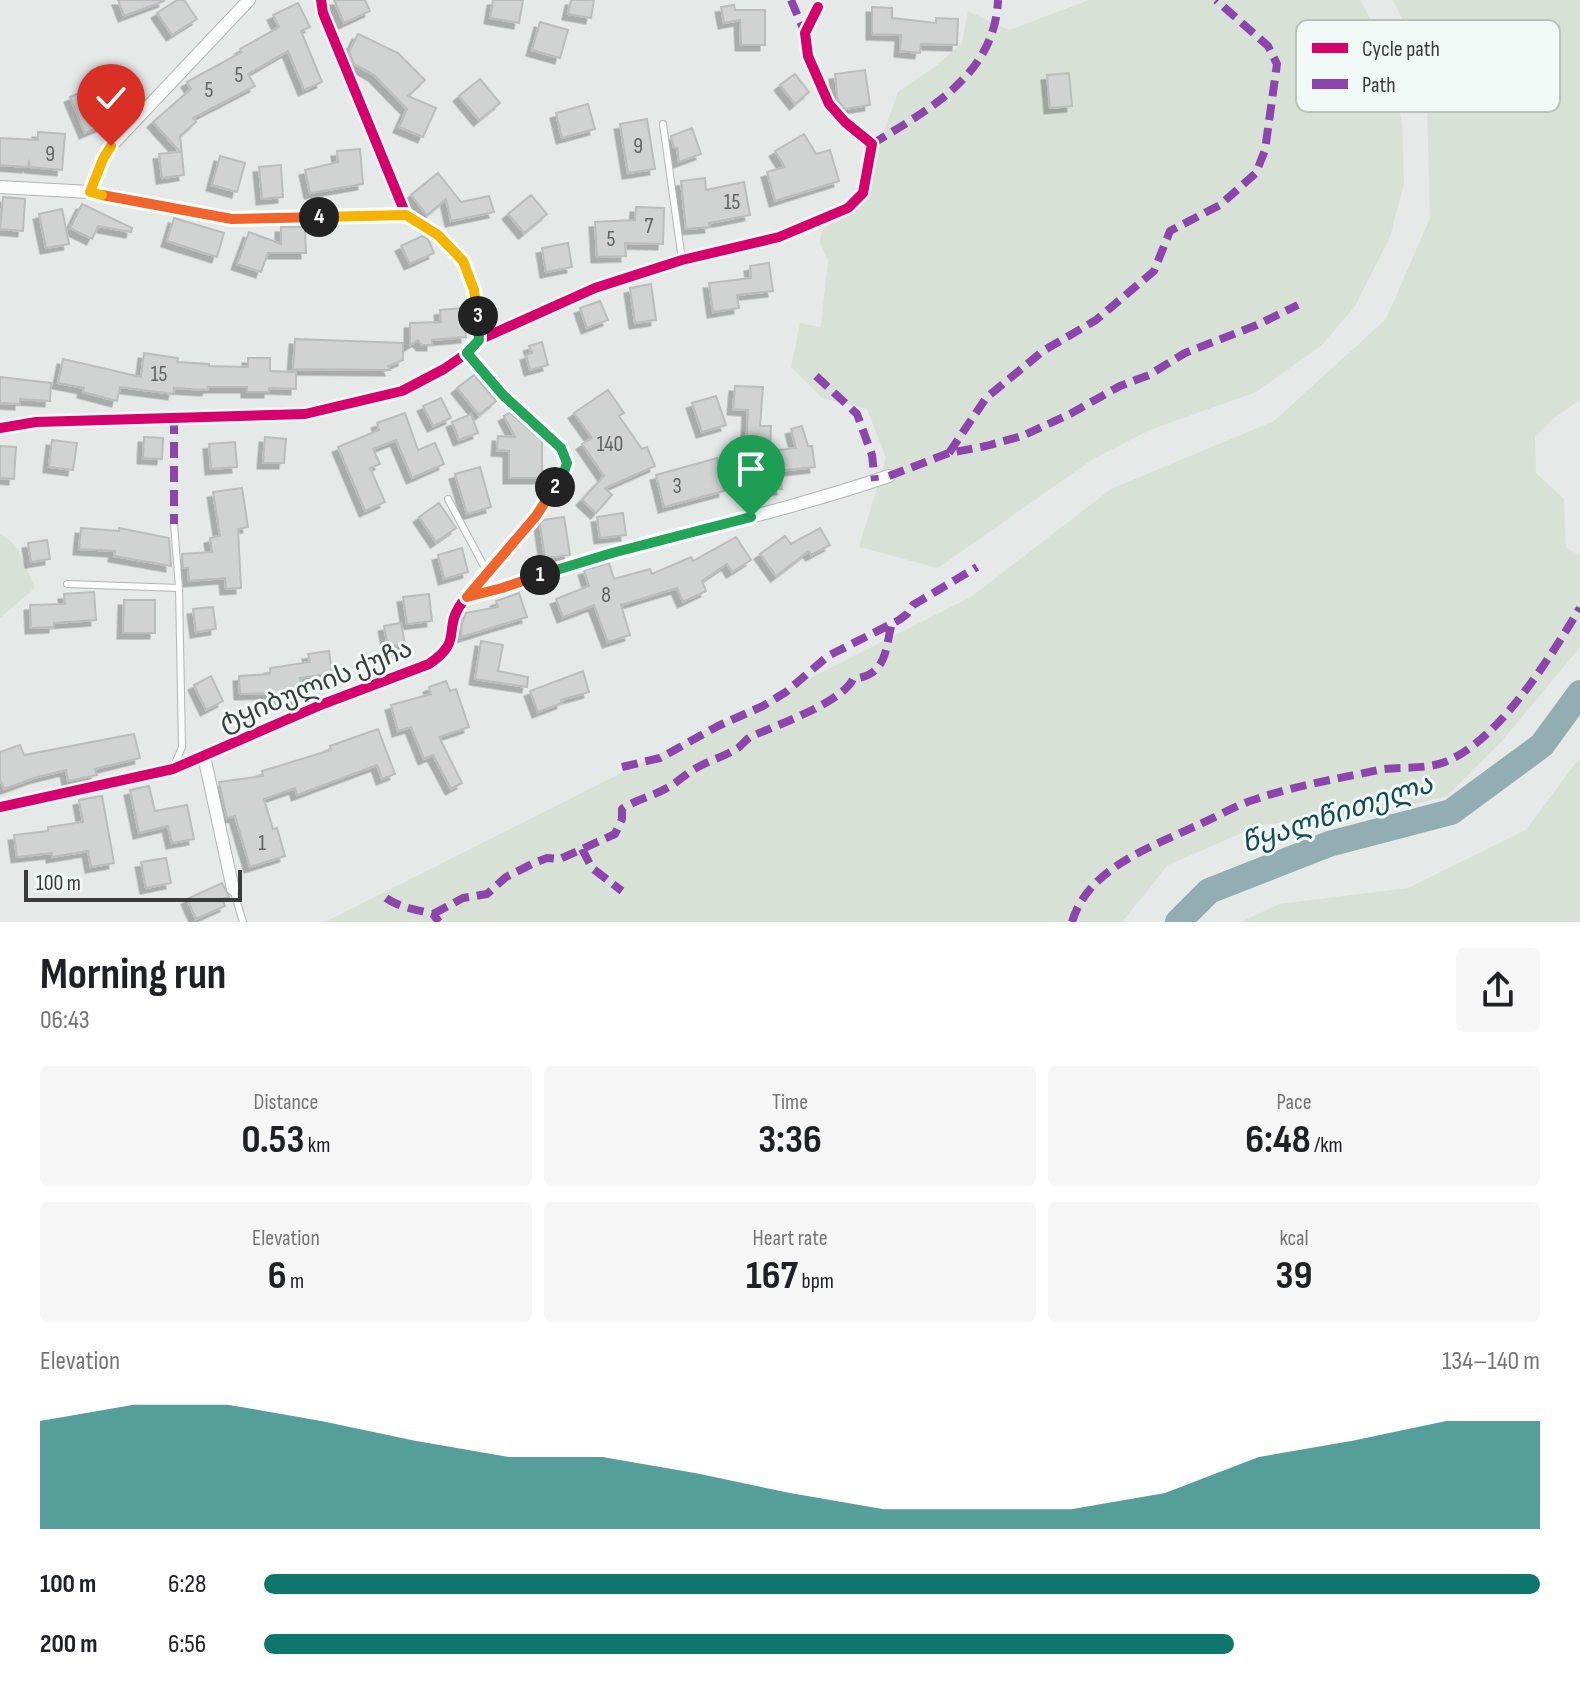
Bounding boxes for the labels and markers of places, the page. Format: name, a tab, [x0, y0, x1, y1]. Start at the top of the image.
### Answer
pin	[77, 64, 145, 146]
pin: 4	[299, 197, 339, 237]
pin: 3	[458, 296, 498, 336]
pin	[717, 435, 785, 517]
pin: 2	[535, 467, 575, 507]
pin: 1	[520, 555, 560, 595]

